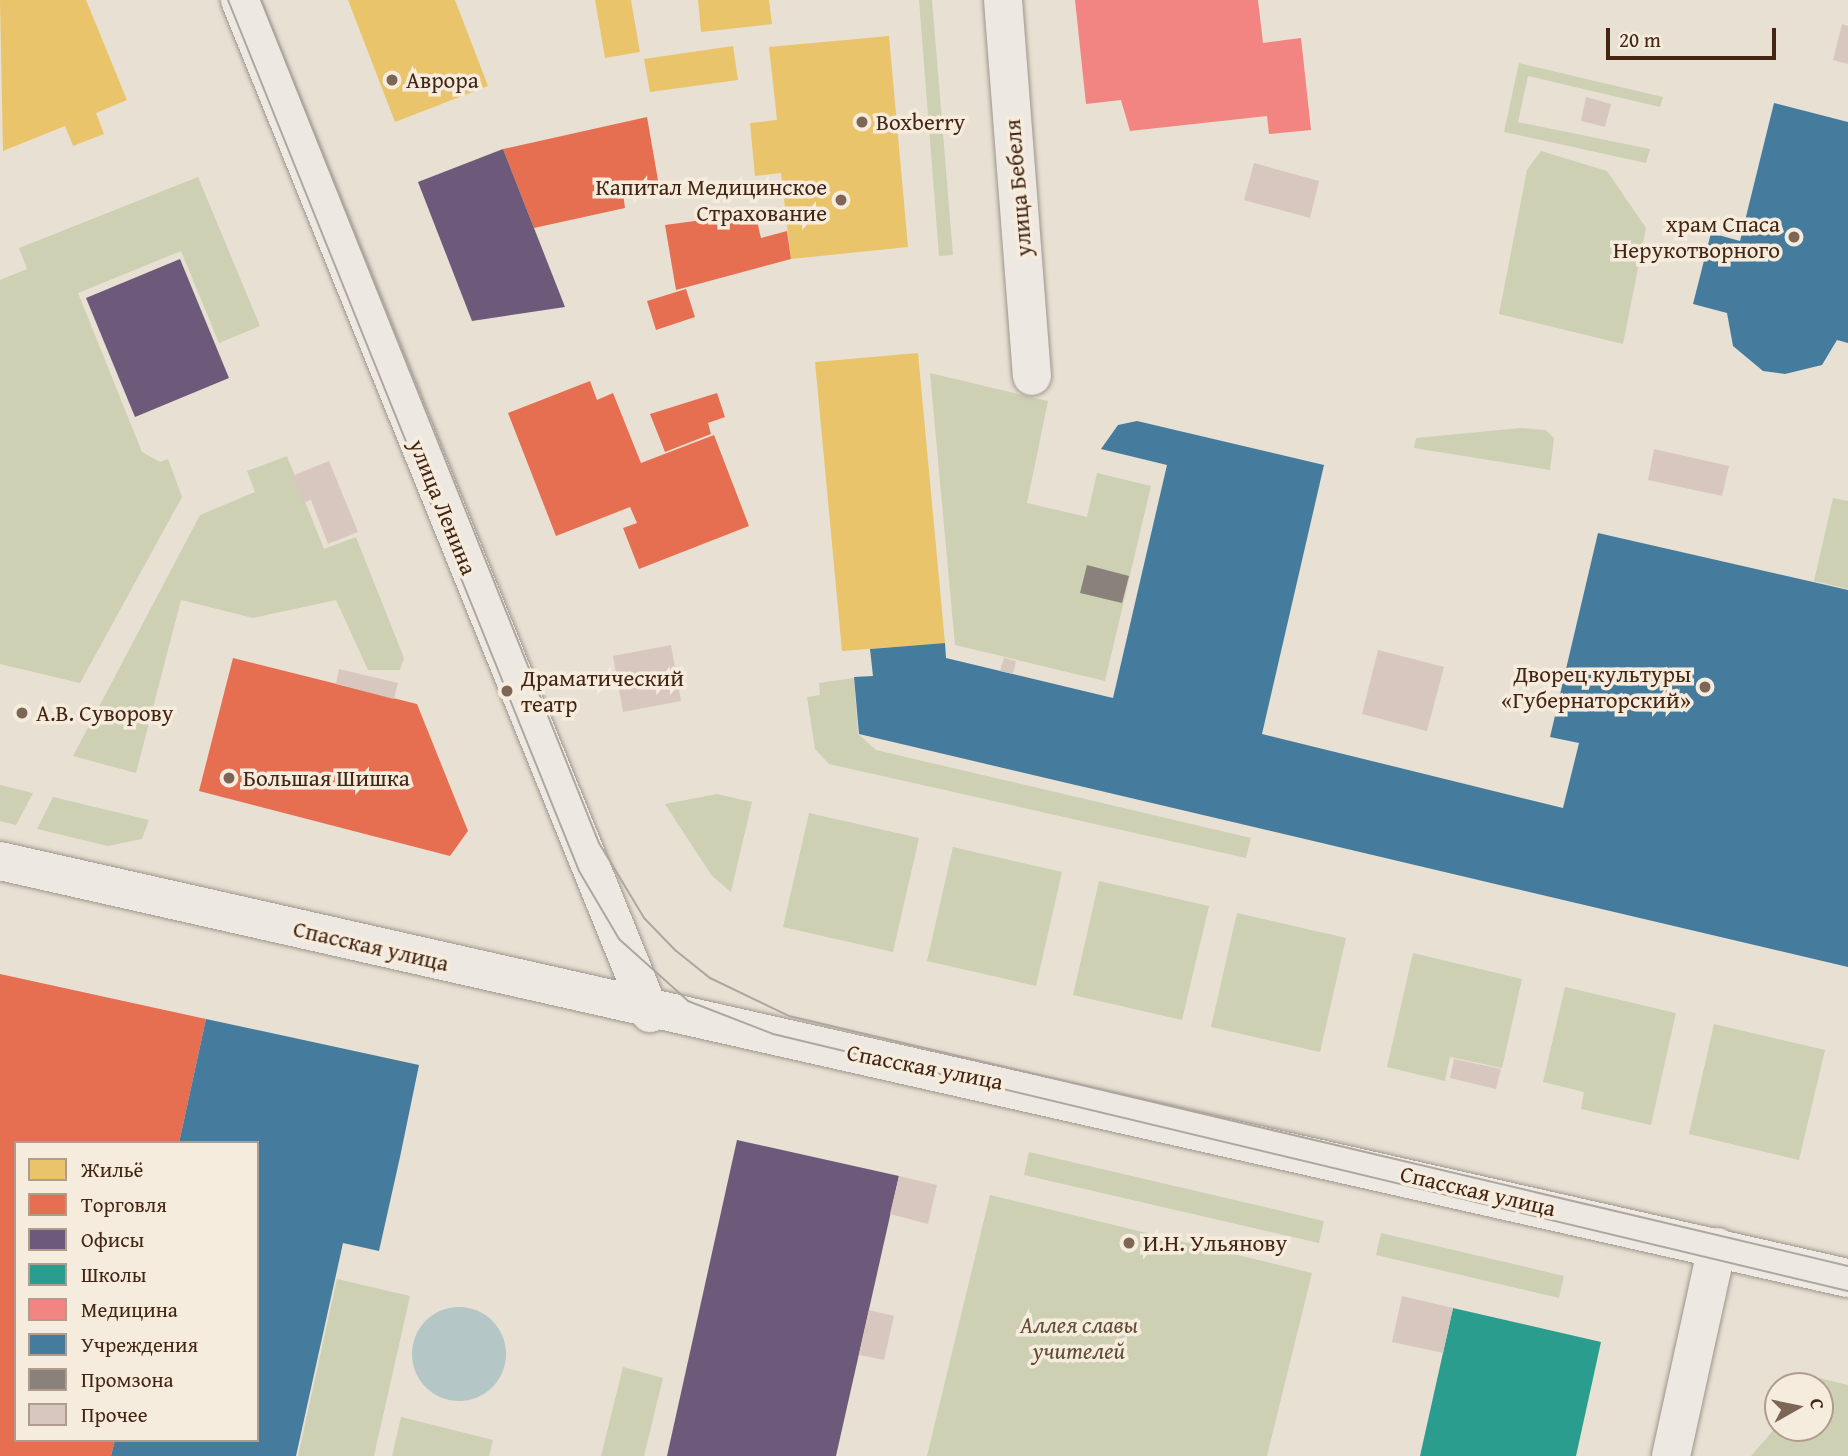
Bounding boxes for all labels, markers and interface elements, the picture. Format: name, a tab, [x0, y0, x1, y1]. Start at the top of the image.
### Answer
scale bar	[1610, 14, 1780, 58]
text: 20 m	[1619, 24, 1661, 55]
place label: Аврора	[406, 66, 479, 94]
marker: Аврора	[384, 72, 400, 88]
place label: Boxberry	[876, 108, 965, 136]
marker: Boxberry	[854, 114, 870, 130]
street label: улица Бебеля	[998, 118, 1038, 258]
place label: Капитал Медицинское Страхование	[596, 173, 827, 227]
marker: Капитал Медицинское Страхование	[833, 192, 849, 208]
place label: xрам Спаса Нерукотворного	[1613, 210, 1780, 264]
marker: xрам Спаса Нерукотворного	[1786, 229, 1802, 245]
street label: улица Ленина	[403, 435, 483, 579]
place label: Дворец культуры «Губернаторский»	[1501, 660, 1691, 714]
place label: Драматический театр	[521, 664, 684, 718]
marker: Дворец культуры «Губернаторский»	[1697, 679, 1713, 695]
marker: Драматический театр	[499, 683, 515, 699]
place label: А.В. Суворову	[36, 699, 173, 727]
marker: А.В. Суворову	[14, 705, 30, 721]
place label: Большая Шишка	[243, 764, 410, 792]
marker: Большая Шишка	[221, 770, 237, 786]
street label: Спасская улица	[291, 915, 451, 977]
street label: Спасская улица	[845, 1038, 1005, 1096]
legend	[14, 1141, 259, 1442]
text: Жильё	[81, 1154, 143, 1185]
street label: Спасская улица	[1398, 1160, 1558, 1222]
text: Торговля	[81, 1189, 167, 1220]
text: Офисы	[81, 1224, 144, 1255]
place label: И.Н. Ульянову	[1143, 1229, 1287, 1257]
marker: И.Н. Ульянову	[1121, 1235, 1137, 1251]
text: Школы	[81, 1259, 147, 1290]
text: Медицина	[81, 1294, 178, 1325]
park label: Аллея славы учителей	[1020, 1311, 1138, 1365]
text: Учреждения	[81, 1329, 198, 1360]
text: Промзона	[81, 1364, 174, 1395]
north arrow	[1764, 1372, 1834, 1442]
text: С	[1803, 1397, 1832, 1412]
text: Прочее	[81, 1399, 148, 1430]

